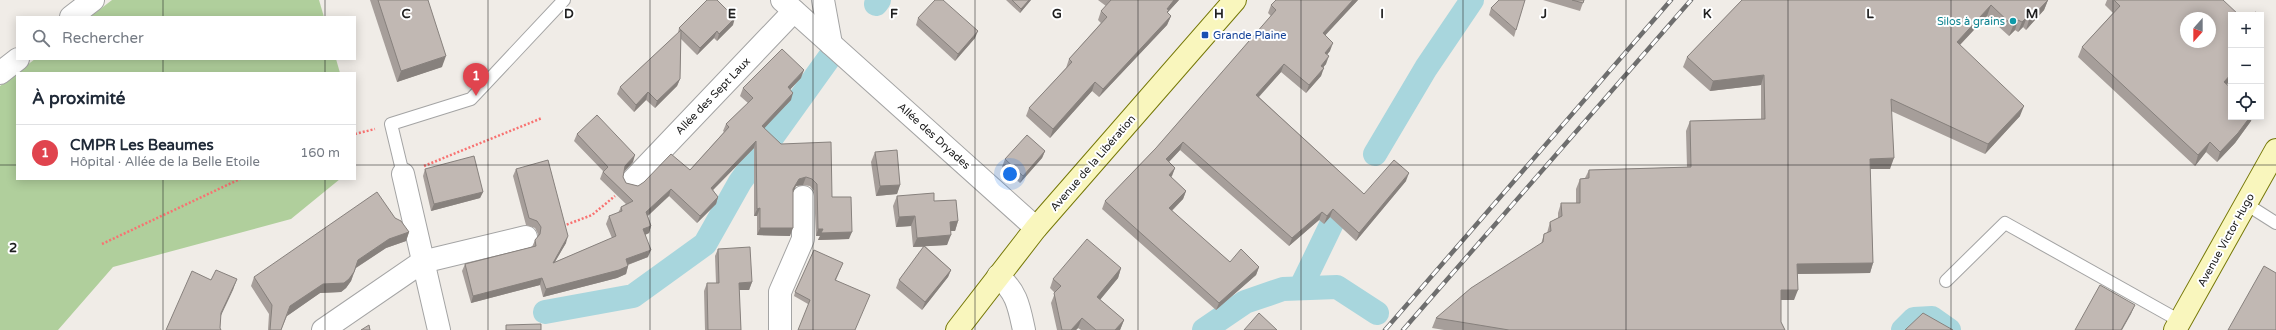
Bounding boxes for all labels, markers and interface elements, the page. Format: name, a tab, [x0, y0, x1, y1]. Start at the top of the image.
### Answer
text: C	[401, 6, 411, 22]
text: D	[564, 6, 574, 22]
text: E	[728, 6, 736, 22]
text: F	[890, 6, 898, 22]
text: G	[1052, 6, 1062, 22]
text: H	[1214, 6, 1224, 22]
text: I	[1380, 6, 1384, 22]
text: J	[1540, 6, 1547, 22]
text: K	[1703, 6, 1712, 22]
text: L	[1866, 6, 1874, 22]
text: M	[2026, 6, 2038, 22]
north arrow	[2180, 12, 2216, 48]
map controls	[2228, 12, 2264, 120]
button: +	[2228, 12, 2264, 48]
place label: Silos à grains	[1937, 15, 2005, 28]
search box	[16, 16, 356, 60]
marker: Silos à grains	[2008, 16, 2018, 26]
icon: search	[30, 27, 52, 49]
text: Rechercher	[62, 29, 144, 47]
place label: Grande Plaine	[1213, 29, 1286, 42]
marker: Grande Plaine	[1200, 30, 1210, 40]
button: −	[2228, 48, 2264, 84]
street label: Allée des Sept Laux	[673, 55, 753, 137]
pin: 1	[463, 63, 489, 96]
button: locate	[2228, 84, 2264, 120]
text: À proximité	[32, 88, 125, 109]
street label: Allée des Dryades	[895, 100, 973, 172]
street label: Avenue de la Libération	[1048, 112, 1138, 214]
text: CMPR Les Beaumes	[70, 136, 214, 154]
text: 1	[41, 145, 49, 161]
text: 160 m	[300, 145, 340, 161]
text: Hôpital · Allée de la Belle Etoile	[70, 154, 260, 170]
your location	[1000, 164, 1020, 184]
street label: Avenue Victor Hugo	[2195, 191, 2257, 289]
text: 2	[9, 240, 17, 256]

